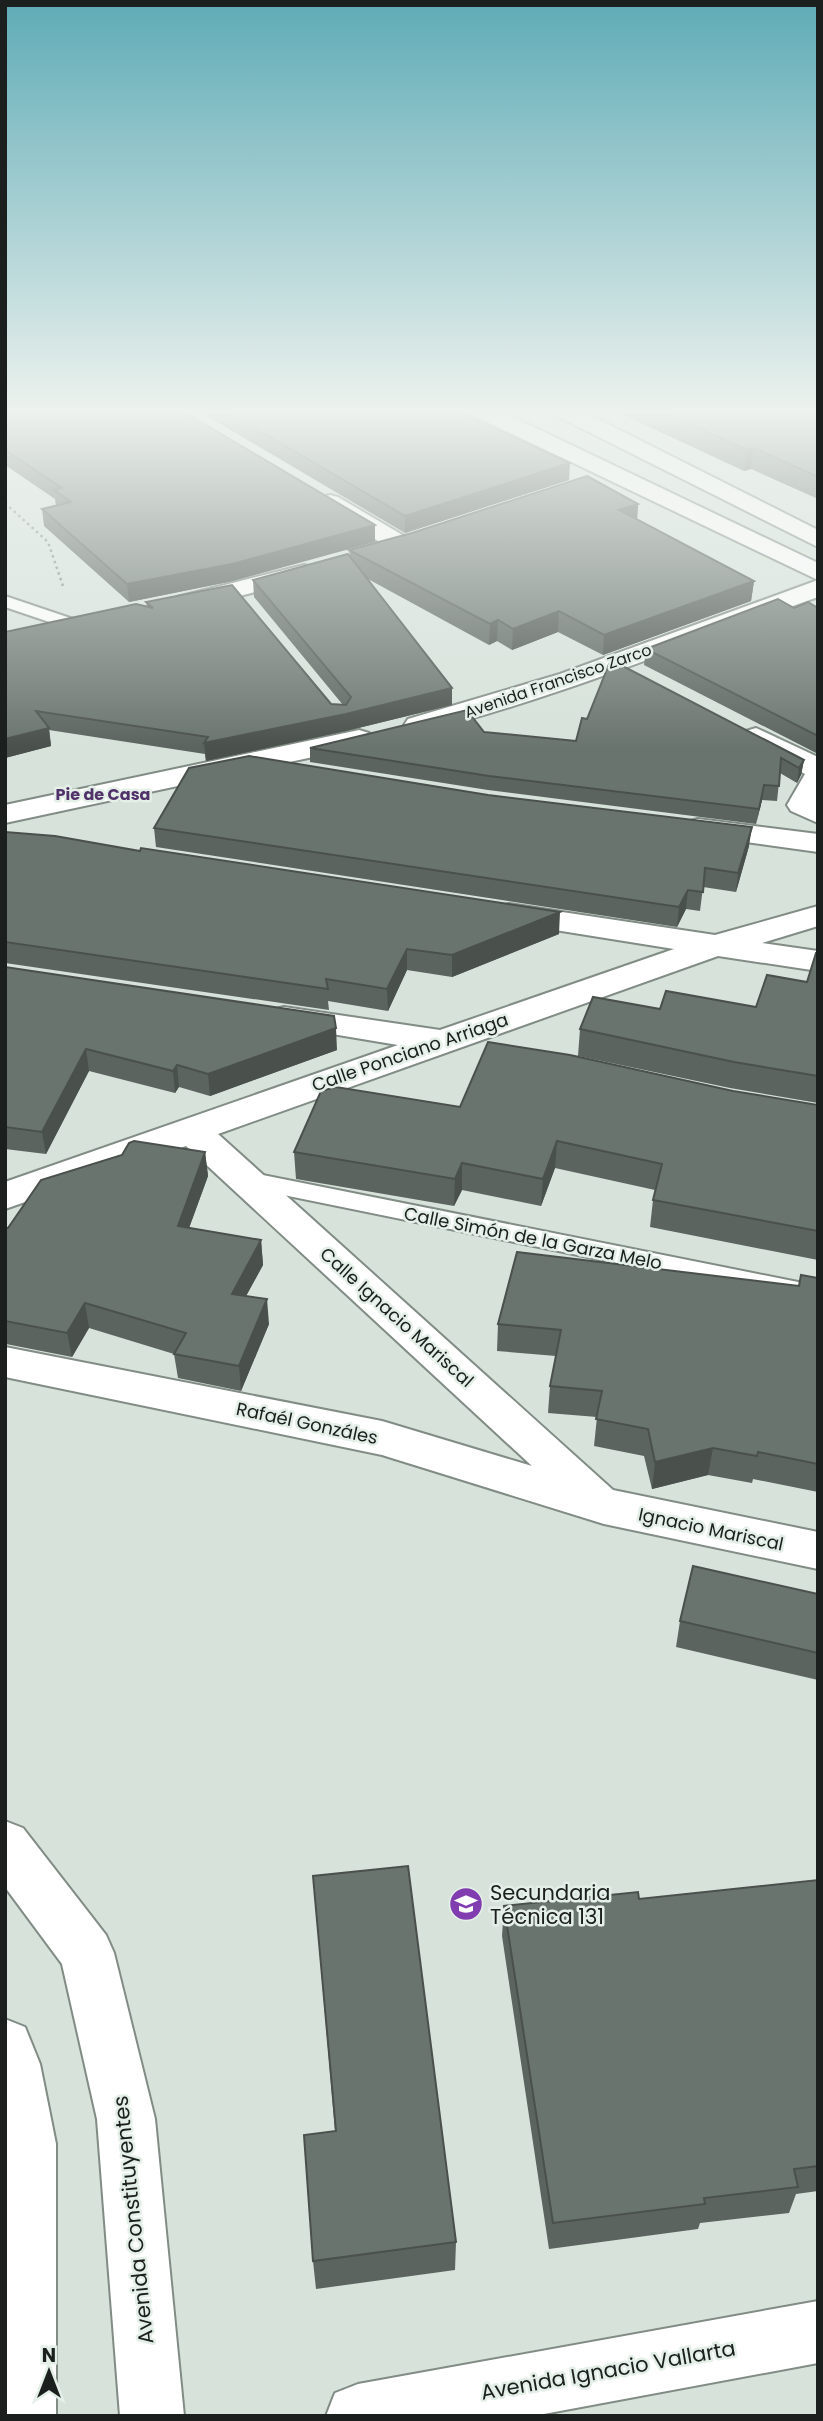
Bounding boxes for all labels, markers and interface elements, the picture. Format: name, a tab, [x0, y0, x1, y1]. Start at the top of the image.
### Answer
street label: Avenida Francisco Zarco	[461, 638, 655, 724]
district label: Pie de Casa	[56, 783, 150, 806]
street label: Calle Ponciano Arriaga	[308, 1007, 512, 1097]
street label: Calle Simón de la Garza Melo	[402, 1201, 664, 1275]
street label: Calle Ignacio Mariscal	[315, 1241, 479, 1393]
street label: Rafaél Gonzáles	[234, 1396, 380, 1450]
street label: Ignacio Mariscal	[636, 1501, 786, 1557]
place label: Secundaria Técnica 131	[490, 1878, 611, 1931]
school or university icon: Secundaria Técnica 131	[447, 1885, 485, 1923]
street label: Avenida Constituyentes	[106, 2094, 160, 2346]
street label: Avenida Ignacio Vallarta	[478, 2333, 738, 2407]
north arrow	[14, 2337, 84, 2407]
text: N	[42, 2342, 56, 2369]

